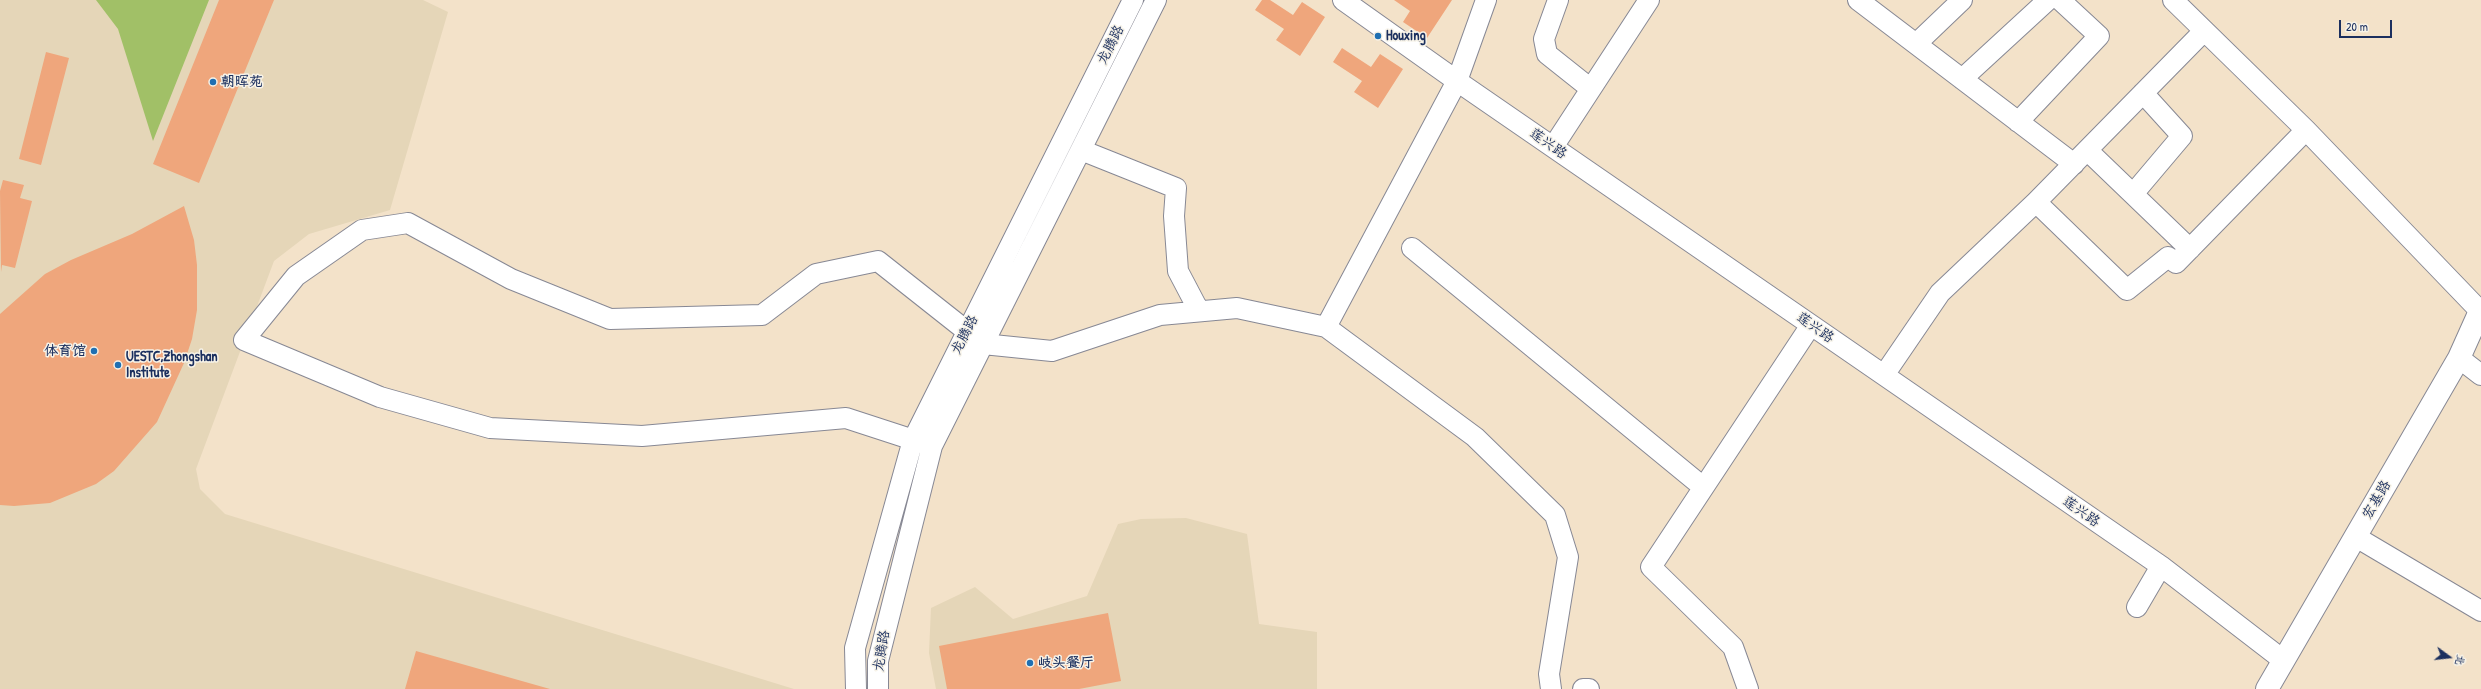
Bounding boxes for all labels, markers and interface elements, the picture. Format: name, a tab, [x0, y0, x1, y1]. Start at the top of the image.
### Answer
scale bar	[2341, 12, 2394, 38]
text: 20 m	[2346, 18, 2368, 35]
street label: 龙腾路	[1094, 22, 1128, 68]
place label: Houxing	[1386, 28, 1426, 44]
marker: Houxing	[1373, 31, 1383, 41]
place label: 朝晖苑	[221, 74, 263, 90]
marker: 朝晖苑	[208, 77, 218, 87]
street label: 莲兴路	[1526, 125, 1570, 163]
street label: 莲兴路	[1793, 309, 1837, 347]
street label: 龙腾路	[948, 312, 982, 358]
place label: 体育馆	[44, 343, 86, 359]
marker: 体育馆	[89, 346, 99, 356]
place label: UESTC,Zhongshan Institute	[126, 349, 218, 382]
marker: UESTC,Zhongshan Institute	[113, 360, 123, 370]
street label: 宏基路	[2359, 478, 2395, 522]
street label: 莲兴路	[2059, 493, 2103, 531]
street label: 龙腾路	[870, 629, 894, 673]
north arrow	[2429, 637, 2469, 677]
text: 北	[2452, 653, 2469, 667]
place label: 岐头餐厅	[1038, 655, 1094, 671]
marker: 岐头餐厅	[1025, 658, 1035, 668]

